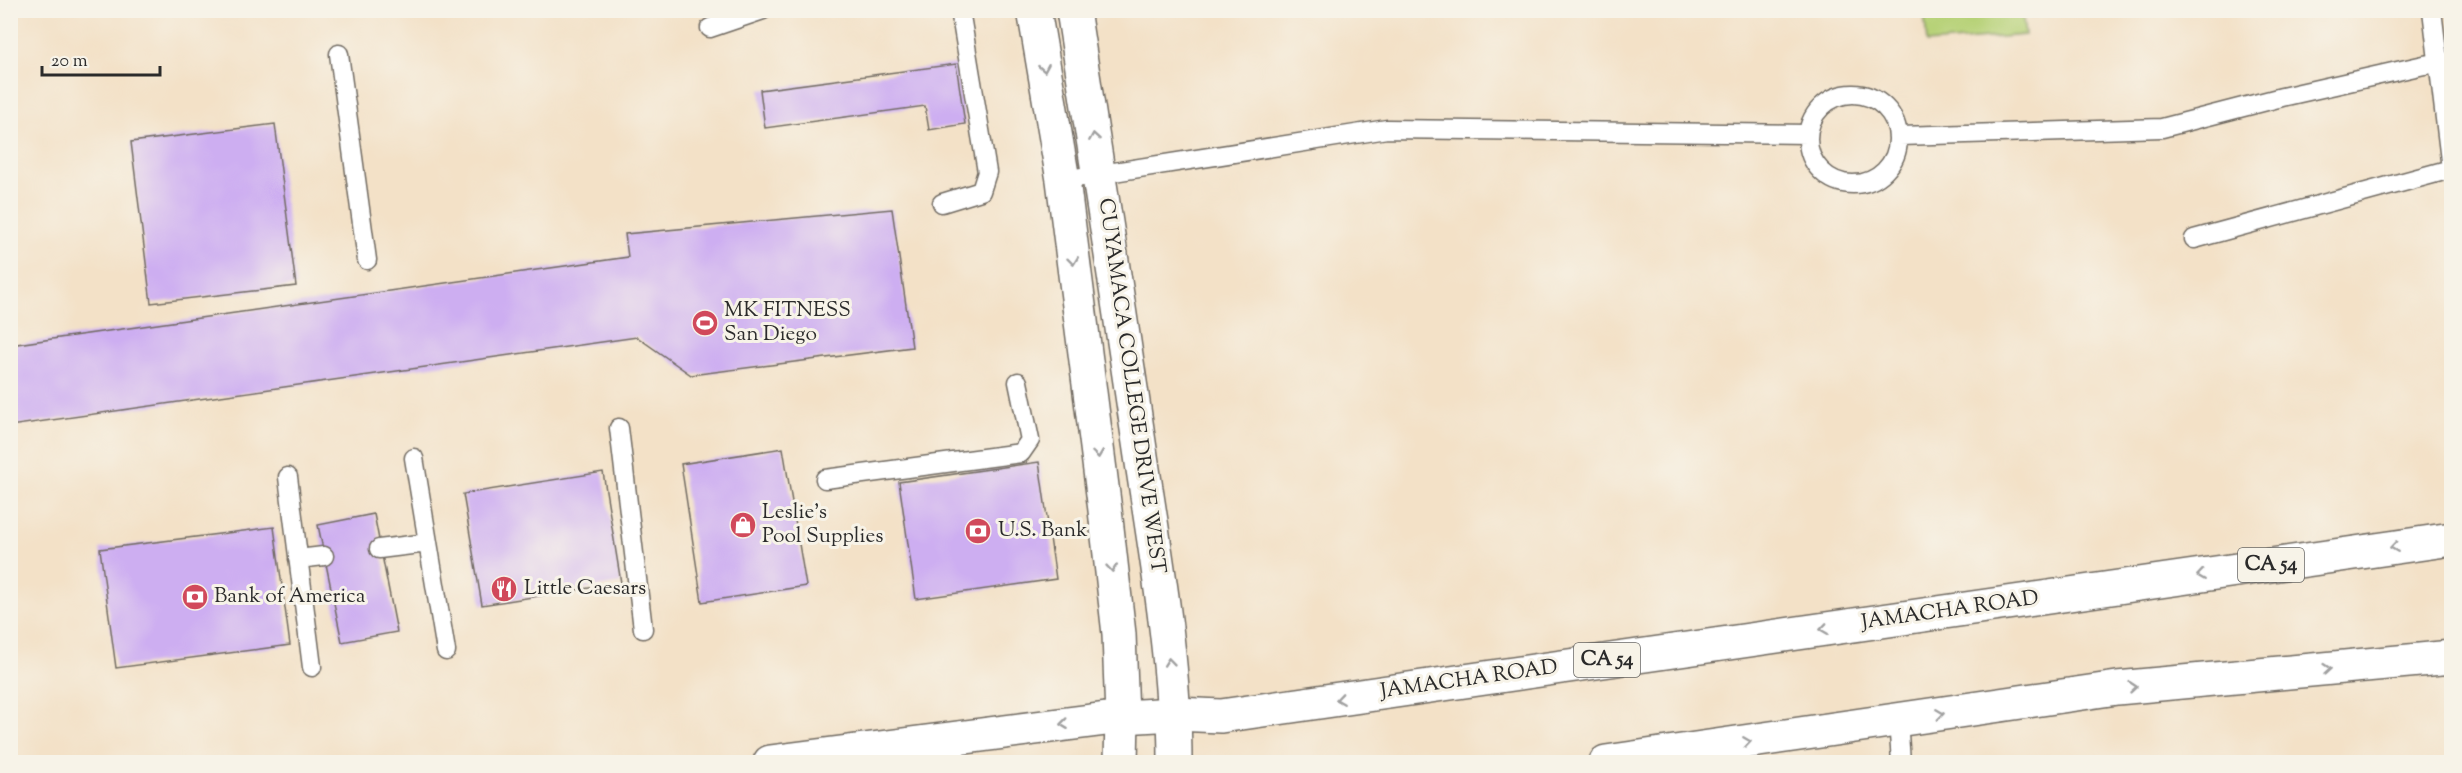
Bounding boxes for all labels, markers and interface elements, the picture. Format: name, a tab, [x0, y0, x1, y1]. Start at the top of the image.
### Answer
scale bar	[42, 39, 160, 77]
text: 20 m	[51, 49, 88, 75]
one-way arrow	[1037, 63, 1049, 73]
one-way arrow	[1088, 132, 1100, 141]
street label: CUYAMACA COLLEGE DRIVE WEST	[1090, 196, 1172, 576]
one-way arrow	[1066, 256, 1079, 265]
place label: MK FITNESS San Diego	[724, 296, 851, 350]
sports icon: MK FITNESS San Diego	[690, 308, 720, 338]
one-way arrow	[1091, 450, 1103, 459]
place label: Leslie's Pool Supplies	[762, 498, 884, 552]
shop icon: Leslie's Pool Supplies	[728, 510, 758, 540]
bank icon: U.S. Bank	[963, 516, 993, 546]
place label: U.S. Bank	[998, 516, 1088, 546]
one-way arrow	[2389, 541, 2398, 553]
road number: CA 54	[2238, 548, 2304, 582]
one-way arrow	[1105, 563, 1118, 572]
one-way arrow	[2196, 568, 2205, 580]
restaurant icon: Little Caesars	[489, 574, 519, 604]
place label: Little Caesars	[524, 574, 646, 604]
bank icon: Bank of America	[180, 582, 210, 612]
place label: Bank of America	[214, 582, 366, 612]
street label: JAMACHA ROAD	[1858, 584, 2041, 638]
one-way arrow	[1820, 623, 1829, 635]
road number: CA 54	[1574, 643, 1640, 677]
street label: JAMACHA ROAD	[1377, 653, 1560, 707]
one-way arrow	[1164, 658, 1176, 667]
one-way arrow	[2323, 663, 2332, 676]
one-way arrow	[2129, 681, 2138, 694]
one-way arrow	[1336, 692, 1345, 704]
one-way arrow	[1936, 708, 1945, 720]
one-way arrow	[1060, 718, 1069, 730]
one-way arrow	[1743, 736, 1752, 748]

